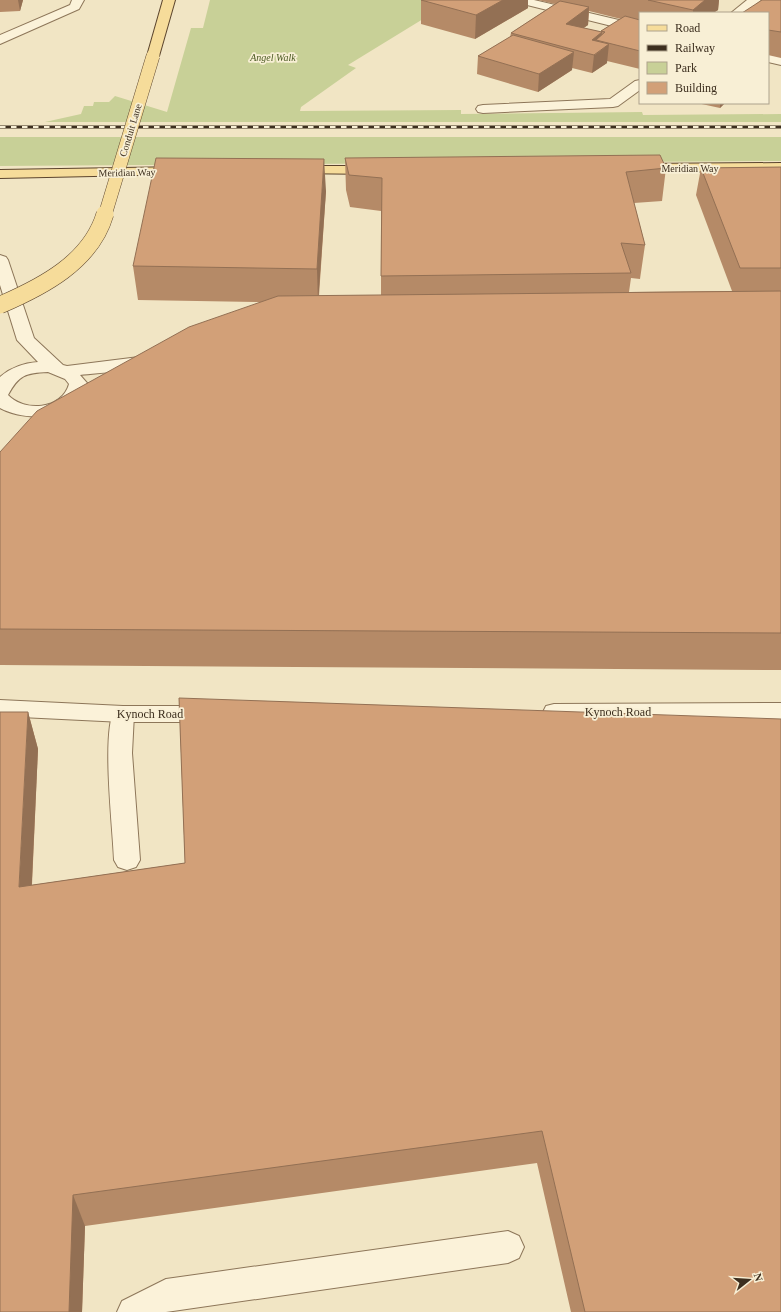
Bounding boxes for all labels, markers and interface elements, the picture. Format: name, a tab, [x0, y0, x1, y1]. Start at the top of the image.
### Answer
legend	[639, 12, 769, 104]
text: Road	[675, 21, 700, 35]
text: Railway	[675, 41, 715, 55]
park label: Angel Walk	[249, 52, 296, 63]
text: Park	[675, 61, 697, 75]
text: Building	[675, 81, 717, 95]
street label: Conduit Lane	[117, 102, 144, 158]
street label: Meridian Way	[661, 163, 719, 174]
street label: Meridian Way	[98, 167, 156, 178]
street label: Kynoch Road	[585, 705, 651, 719]
street label: Kynoch Road	[117, 707, 183, 721]
north arrow	[729, 1260, 769, 1300]
text: N	[752, 1272, 765, 1283]

